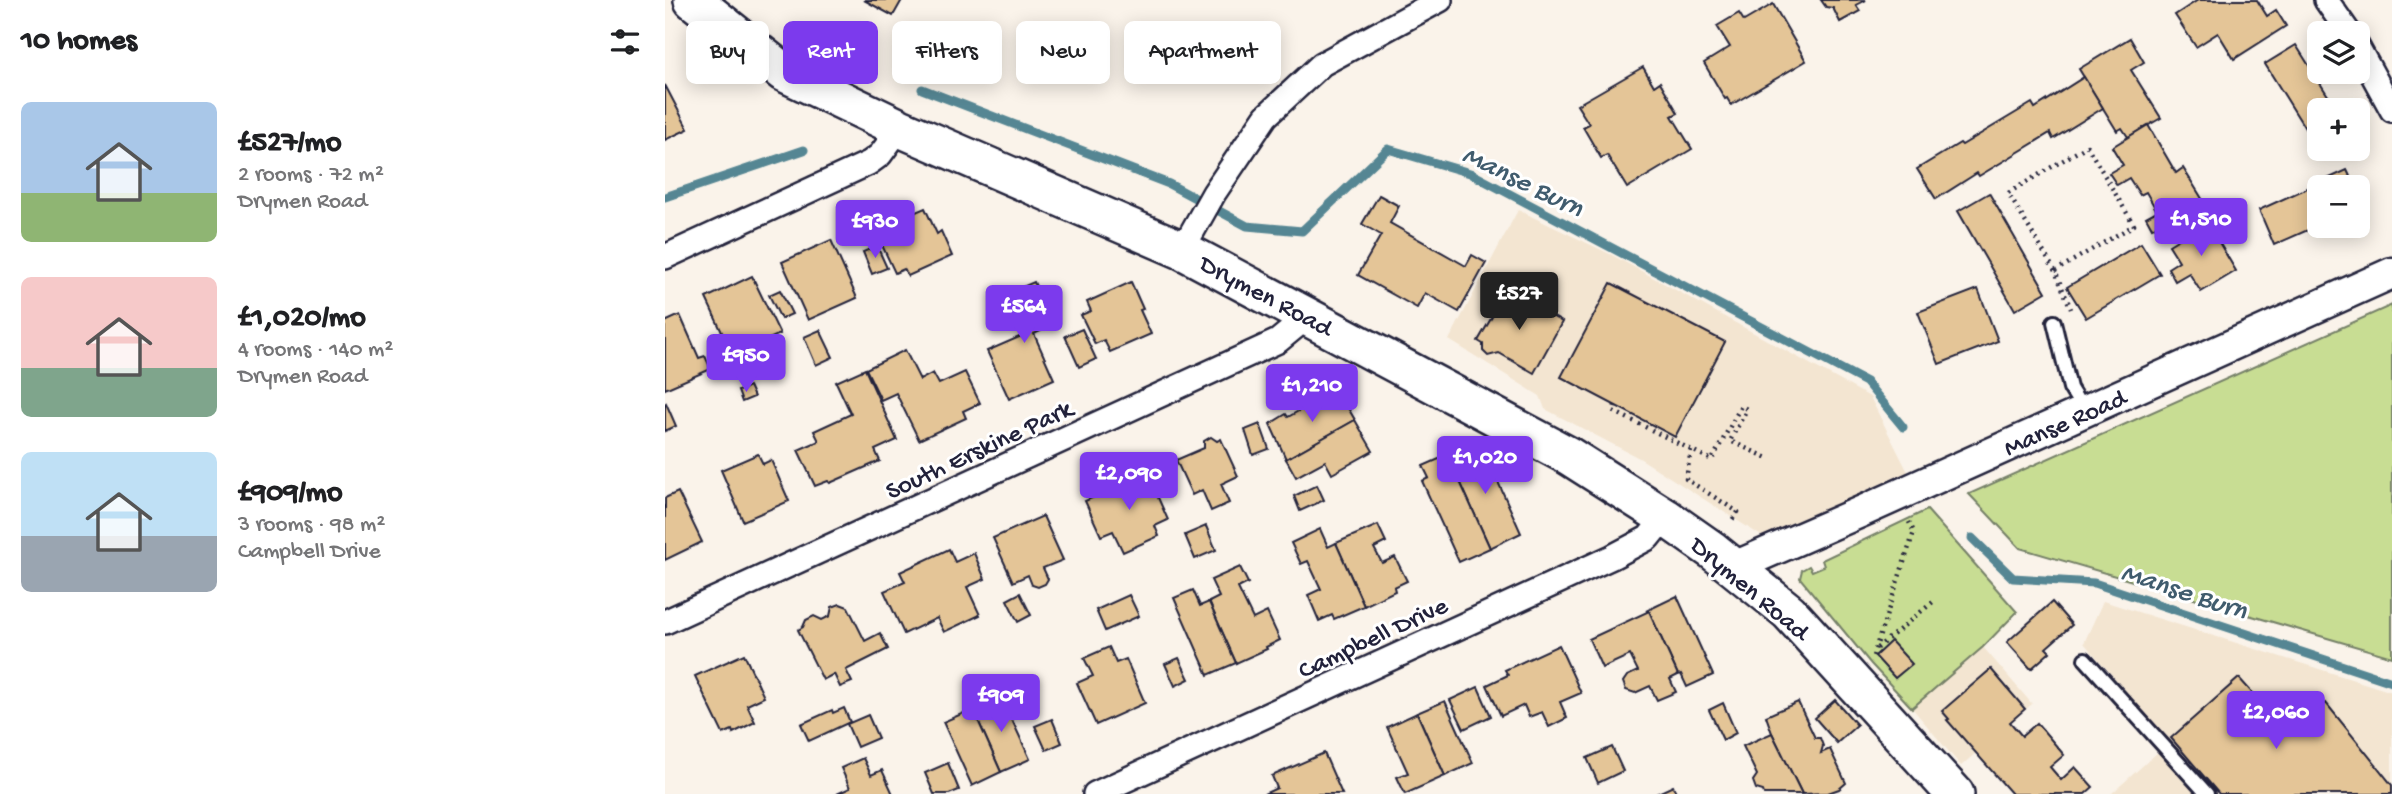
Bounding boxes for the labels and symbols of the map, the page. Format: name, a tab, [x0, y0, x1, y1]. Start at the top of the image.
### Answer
water label: Manse Burn	[1456, 140, 1588, 227]
pin: £1,510	[2144, 198, 2258, 258]
pin: £930	[834, 201, 916, 260]
street label: Drymen Road	[1191, 249, 1338, 347]
pin: £527	[1478, 272, 1560, 332]
pin: £564	[983, 286, 1065, 345]
pin: £950	[705, 334, 787, 394]
pin: £1,210	[1255, 364, 1369, 424]
street label: Manse Road	[2000, 384, 2133, 466]
street label: South Erskine Park	[882, 394, 1080, 509]
pin: £1,020	[1428, 436, 1542, 496]
pin: £2,090	[1072, 452, 1186, 512]
street label: Drymen Road	[1681, 530, 1815, 650]
water label: Manse Burn	[2117, 557, 2251, 629]
street label: Campbell Drive	[1294, 592, 1454, 688]
pin: £909	[960, 674, 1042, 734]
pin: £2,060	[2219, 692, 2333, 751]

